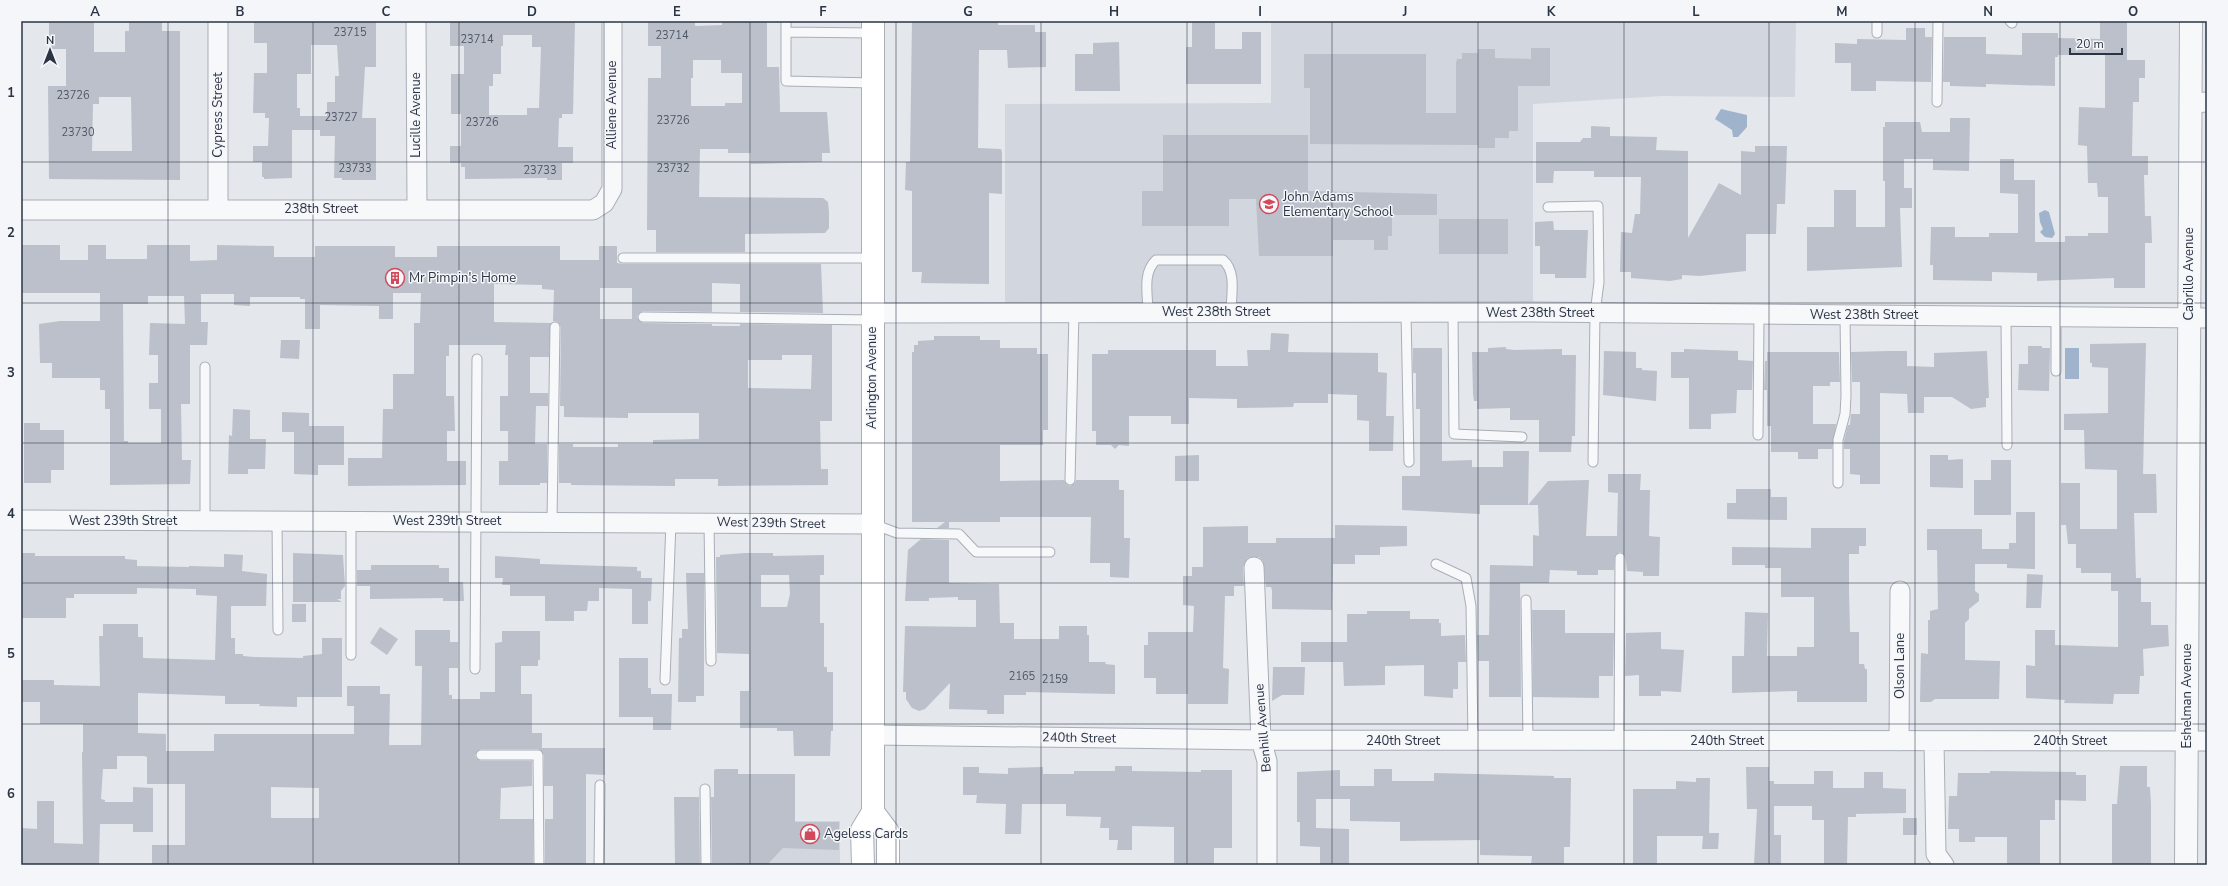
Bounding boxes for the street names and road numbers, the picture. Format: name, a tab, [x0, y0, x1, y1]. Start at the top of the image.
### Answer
street label: Alliene Avenue	[603, 60, 621, 150]
street label: Cypress Street	[209, 72, 227, 158]
street label: Lucille Avenue	[407, 72, 425, 158]
street label: 238th Street	[284, 200, 359, 218]
street label: Cabrillo Avenue	[2180, 227, 2198, 321]
street label: West 238th Street	[1162, 303, 1271, 321]
street label: West 238th Street	[1486, 304, 1595, 322]
street label: West 238th Street	[1810, 306, 1919, 324]
street label: Arlington Avenue	[863, 327, 881, 429]
street label: West 239th Street	[69, 512, 178, 530]
street label: West 239th Street	[393, 512, 502, 530]
street label: West 239th Street	[716, 513, 826, 533]
street label: Olson Lane	[1891, 633, 1909, 699]
street label: Eshelman Avenue	[2178, 643, 2196, 748]
street label: Benhill Avenue	[1250, 683, 1276, 773]
street label: 240th Street	[1042, 728, 1117, 748]
street label: 240th Street	[1366, 732, 1441, 750]
street label: 240th Street	[1690, 732, 1765, 750]
street label: 240th Street	[2033, 732, 2108, 750]

